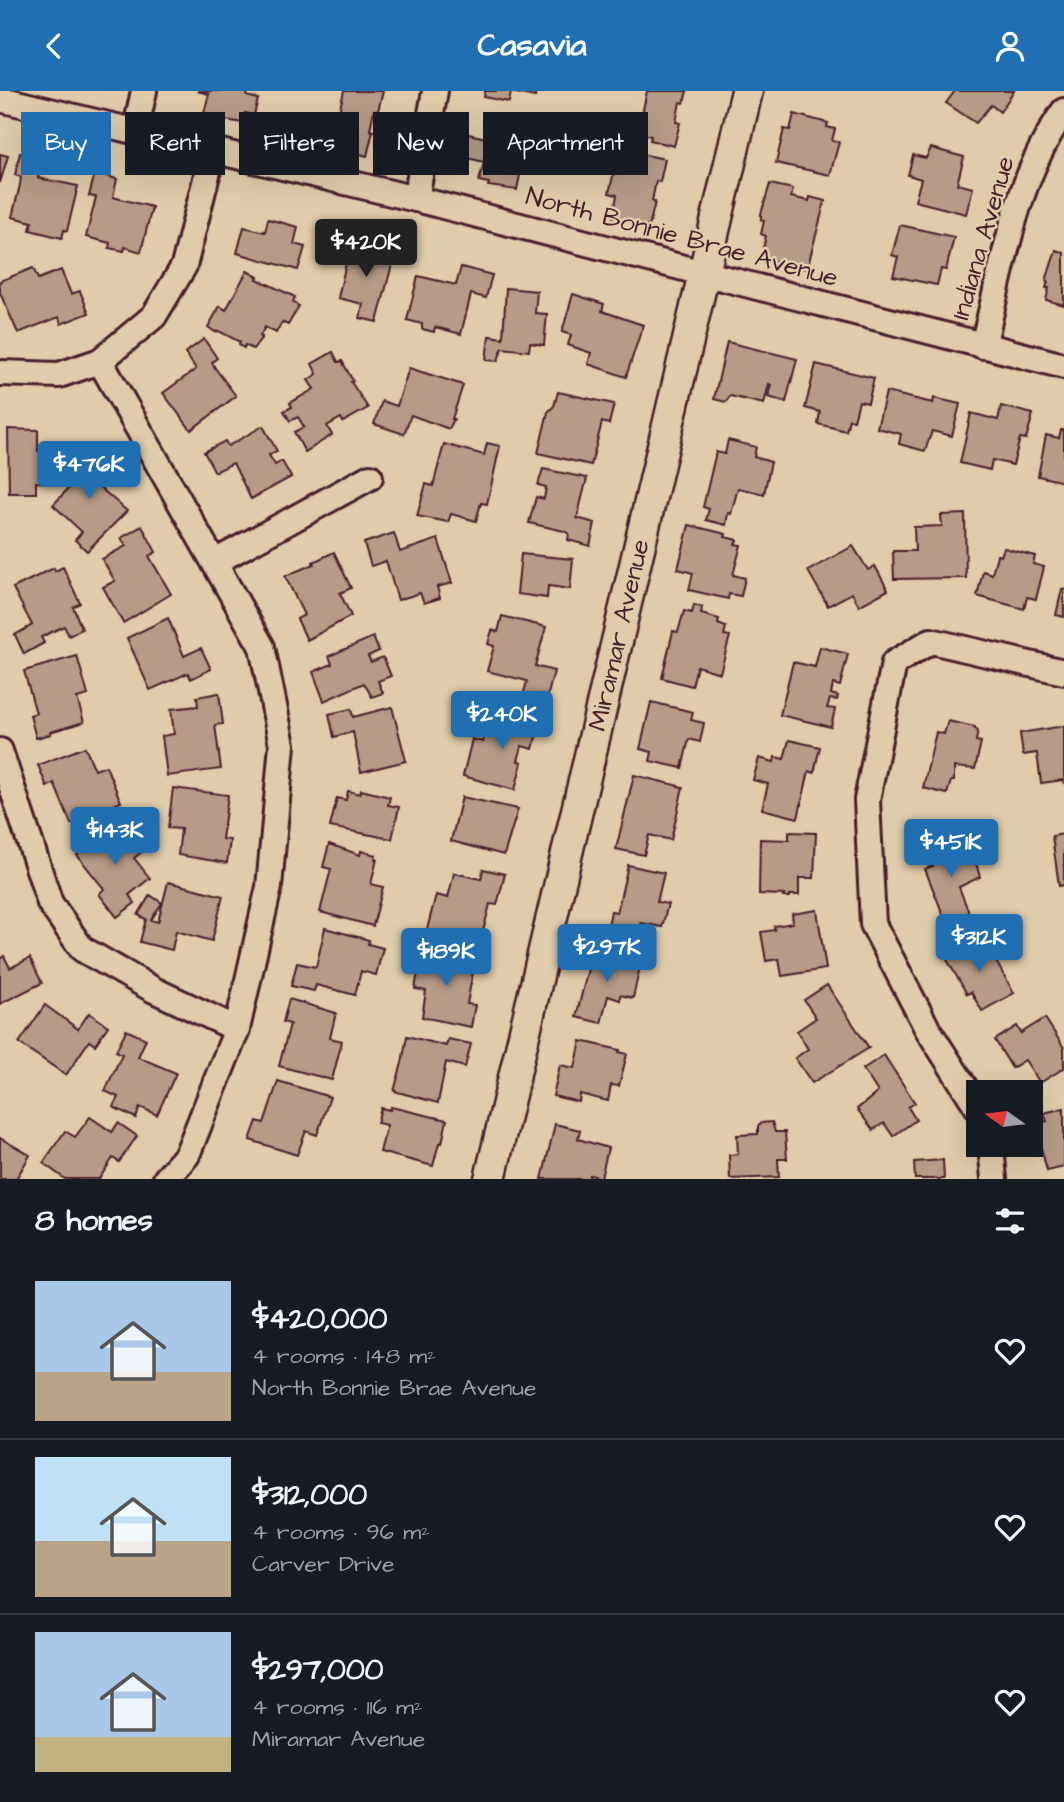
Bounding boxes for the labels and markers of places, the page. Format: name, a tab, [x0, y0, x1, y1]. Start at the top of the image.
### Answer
pin: $420K	[317, 219, 415, 279]
pin: $476K	[40, 441, 138, 501]
pin: $240K	[453, 691, 551, 751]
pin: $143K	[66, 807, 164, 867]
pin: $451K	[902, 819, 1000, 879]
pin: $312K	[930, 915, 1028, 974]
pin: $297K	[558, 925, 656, 984]
pin: $189K	[397, 929, 495, 988]

